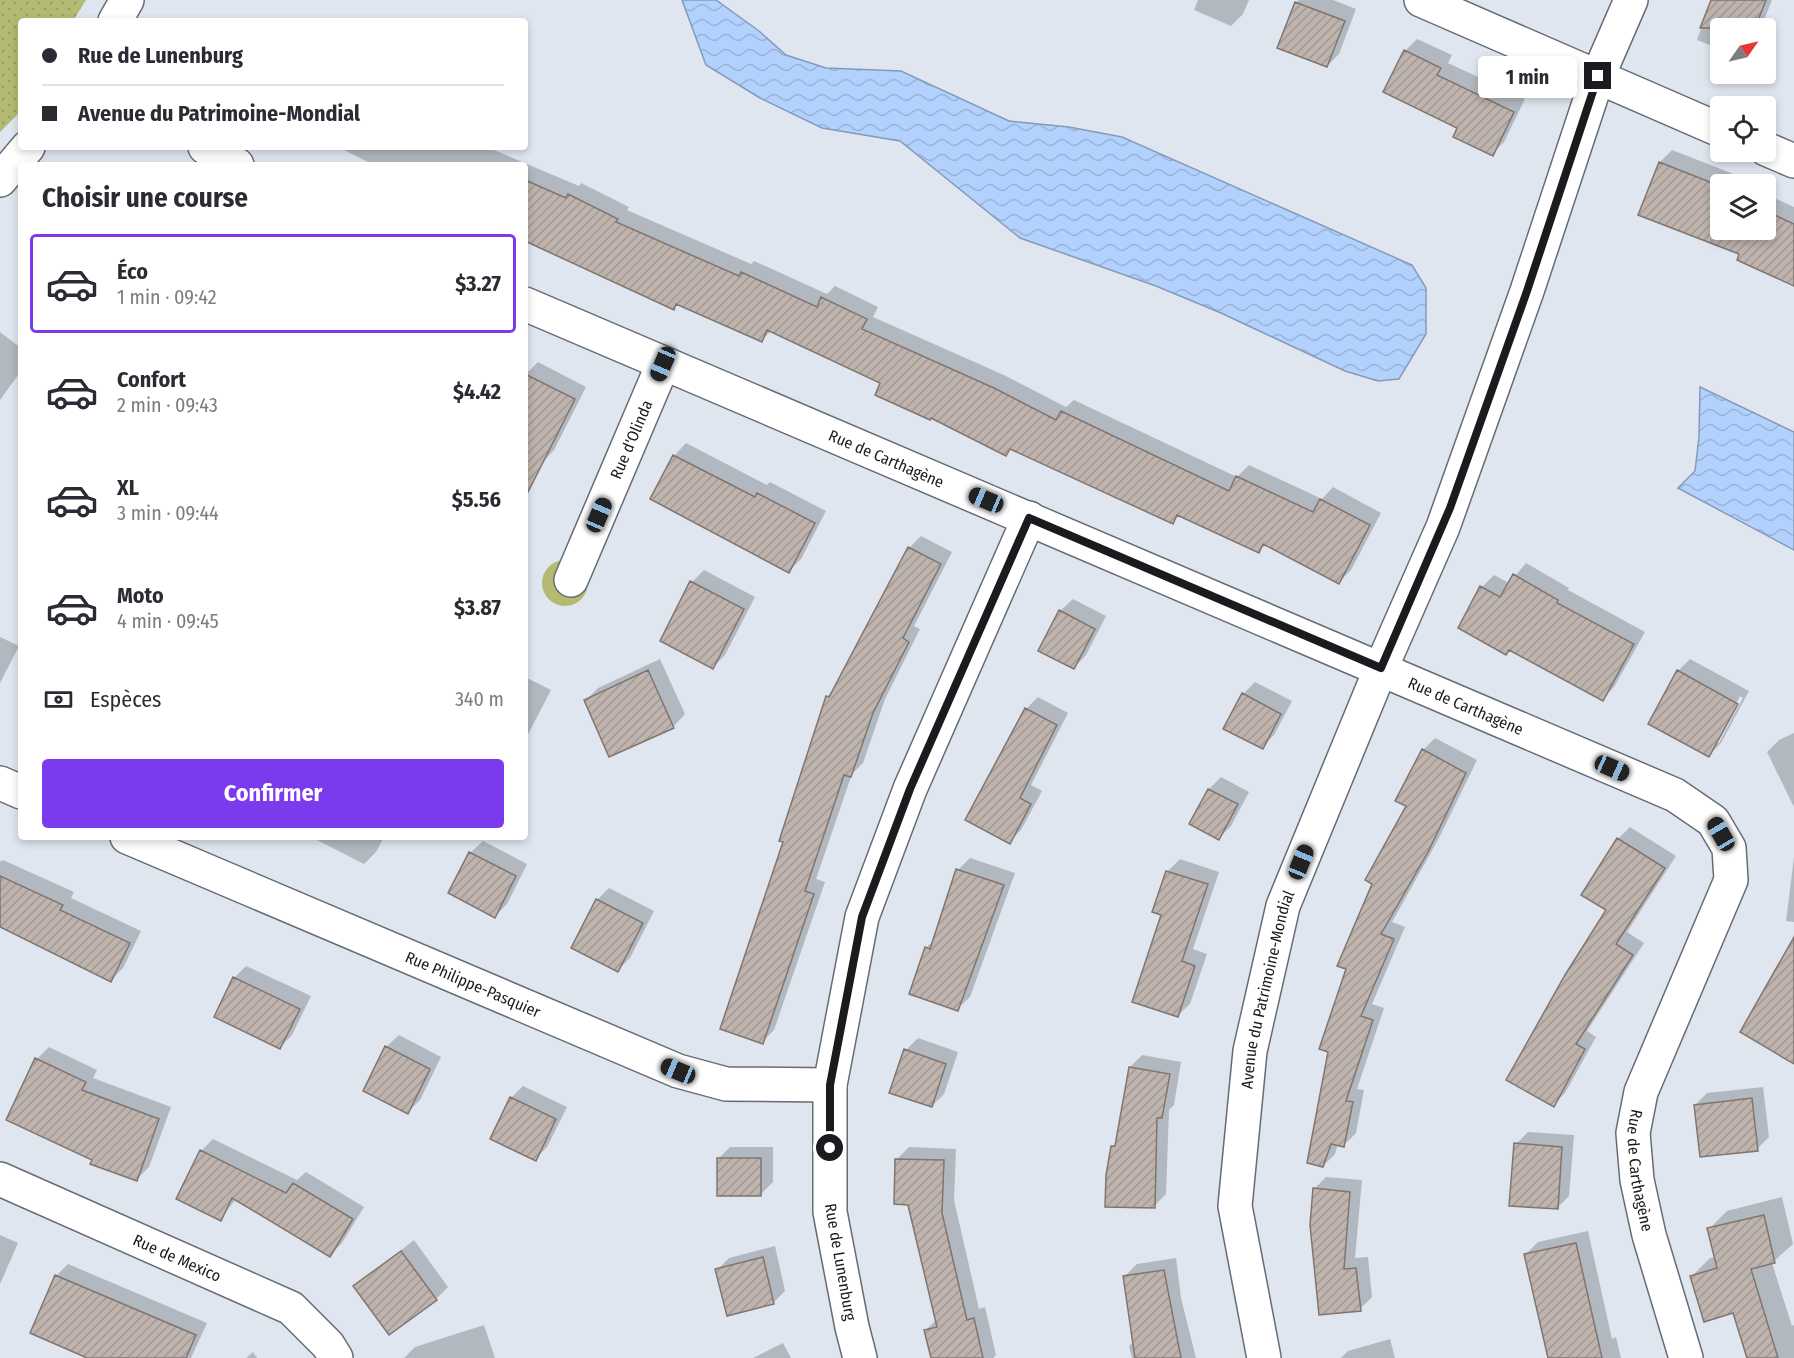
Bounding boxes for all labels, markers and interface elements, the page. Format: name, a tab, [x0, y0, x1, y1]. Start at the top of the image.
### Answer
north arrow	[1710, 18, 1776, 84]
map controls	[1710, 18, 1776, 240]
text: Rue de Lunenburg	[78, 42, 243, 69]
callout: 1 min	[1478, 55, 1577, 97]
route end	[1584, 62, 1611, 89]
text: 1 min	[1506, 65, 1549, 89]
button: locate	[1710, 96, 1776, 162]
text: Avenue du Patrimoine-Mondial	[78, 100, 360, 127]
button: layers	[1710, 174, 1776, 240]
text: Choisir une course	[42, 182, 248, 214]
icon: car	[45, 257, 99, 311]
text: Éco	[117, 258, 148, 285]
text: $3.27	[455, 270, 501, 297]
text: 1 min · 09:42	[117, 285, 216, 309]
car	[648, 344, 678, 384]
icon: car	[45, 365, 99, 419]
text: Confort	[117, 366, 186, 393]
text: $4.42	[453, 378, 501, 405]
text: 2 min · 09:43	[117, 393, 218, 417]
street label: Rue d'Olinda	[606, 397, 657, 482]
street label: Rue de Carthagène	[826, 426, 947, 492]
icon: car	[45, 473, 99, 527]
text: XL	[117, 474, 139, 501]
car	[966, 485, 1006, 515]
text: $5.56	[452, 486, 501, 513]
car	[584, 495, 614, 535]
text: 3 min · 09:44	[117, 501, 219, 525]
icon: car	[45, 581, 99, 635]
text: Moto	[117, 582, 164, 609]
text: $3.87	[454, 594, 501, 621]
text: 4 min · 09:45	[117, 609, 219, 633]
street label: Rue de Carthagène	[1405, 673, 1526, 739]
icon: cash	[42, 683, 75, 716]
text: Espèces	[90, 686, 161, 713]
text: 340 m	[455, 687, 504, 711]
car	[1592, 752, 1632, 784]
button: Confirmer	[42, 759, 504, 828]
car	[1704, 814, 1738, 854]
car	[1286, 842, 1316, 882]
street label: Avenue du Patrimoine-Mondial	[1237, 888, 1298, 1090]
street label: Rue Philippe-Pasquier	[402, 947, 544, 1022]
car	[658, 1056, 698, 1086]
street label: Rue de Carthagène	[1623, 1108, 1657, 1233]
route start	[816, 1134, 843, 1161]
street label: Rue de Lunenburg	[821, 1202, 860, 1323]
street label: Rue de Mexico	[130, 1230, 224, 1286]

